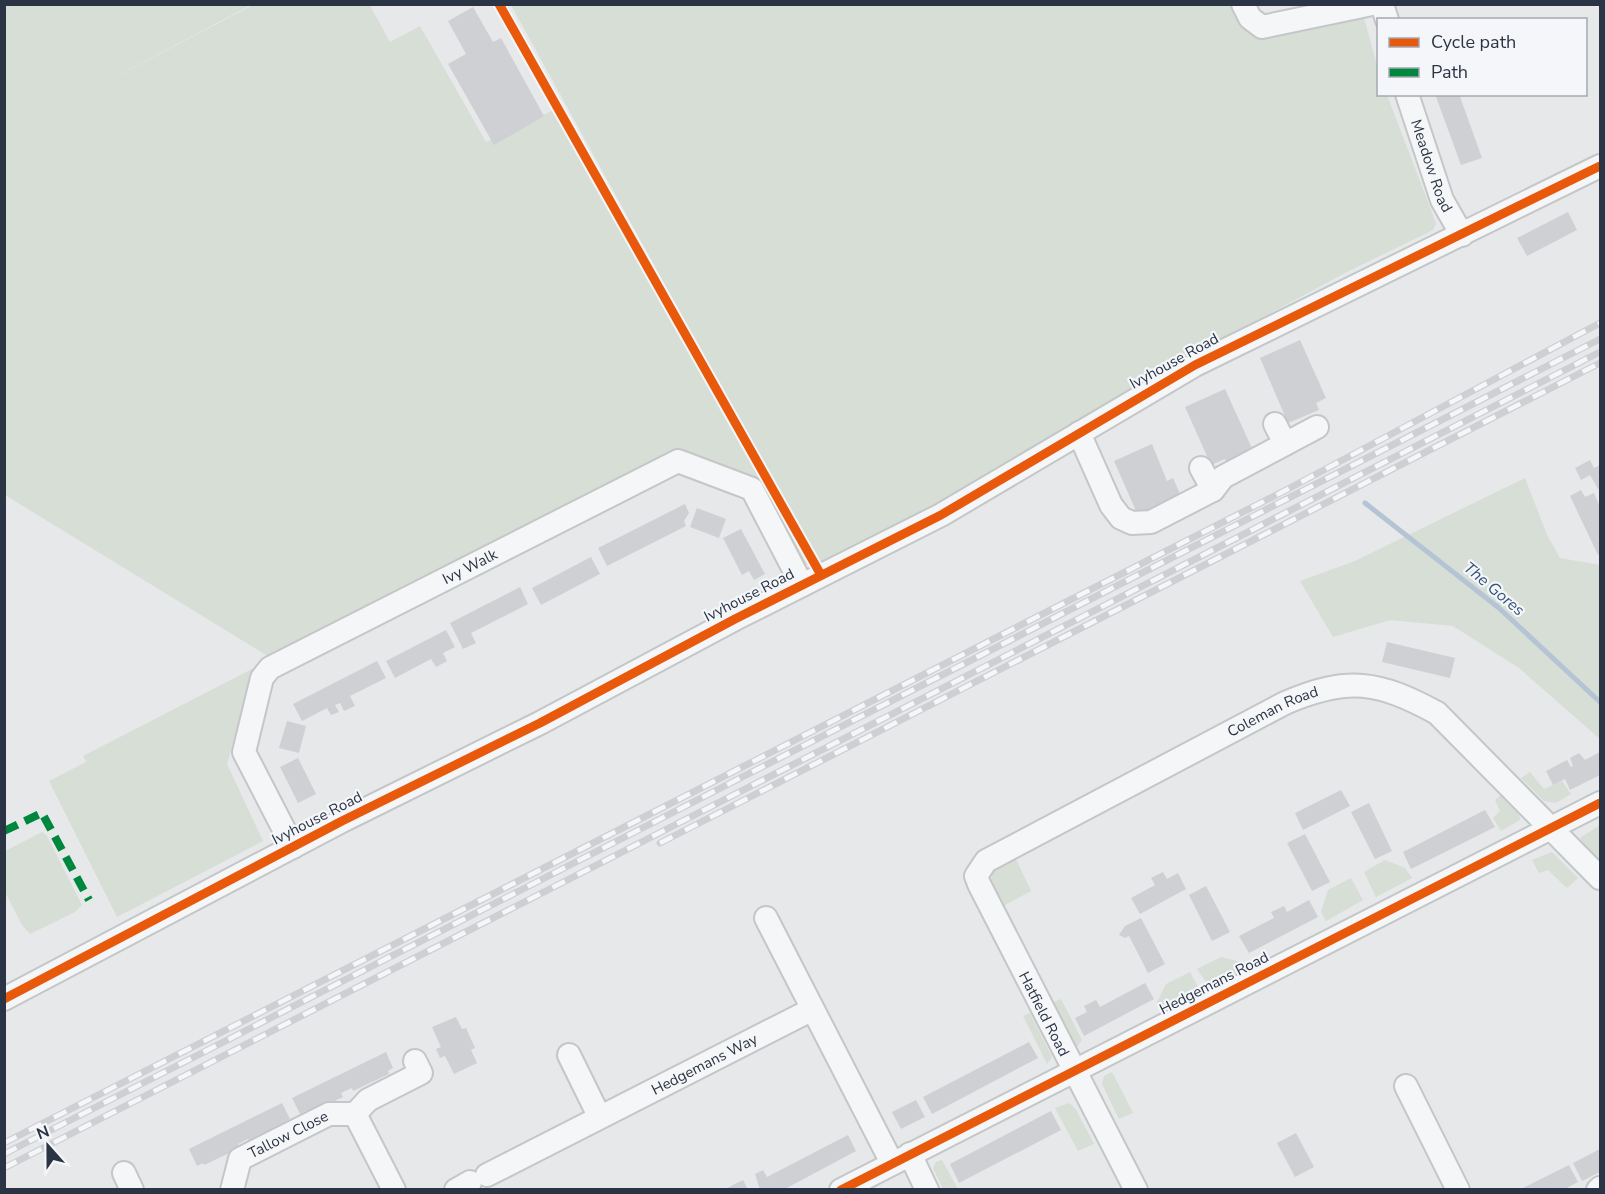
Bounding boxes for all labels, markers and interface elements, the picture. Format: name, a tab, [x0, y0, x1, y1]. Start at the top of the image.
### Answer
legend	[1377, 18, 1587, 96]
text: Cycle path	[1431, 30, 1516, 54]
text: Path	[1431, 60, 1468, 84]
street label: Meadow Road	[1406, 117, 1457, 216]
street label: Ivyhouse Road	[1126, 328, 1222, 394]
street label: Ivy Walk	[439, 544, 501, 589]
water label: The Gores	[1459, 557, 1530, 621]
street label: Ivyhouse Road	[700, 564, 798, 626]
street label: Coleman Road	[1224, 681, 1321, 742]
street label: Ivyhouse Road	[268, 787, 366, 849]
street label: Hedgemans Road	[1156, 947, 1272, 1019]
street label: Hatfield Road	[1014, 968, 1074, 1060]
street label: Hedgemans Way	[648, 1029, 761, 1100]
street label: Tallow Close	[245, 1106, 332, 1163]
north arrow	[18, 1116, 78, 1176]
text: N	[33, 1121, 53, 1145]

